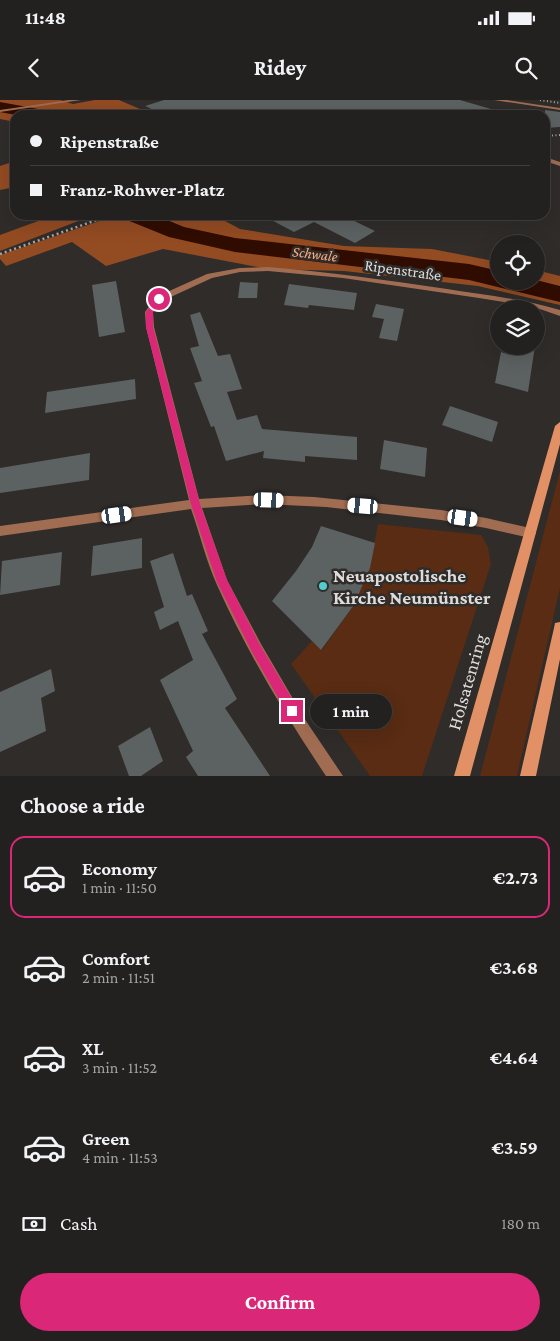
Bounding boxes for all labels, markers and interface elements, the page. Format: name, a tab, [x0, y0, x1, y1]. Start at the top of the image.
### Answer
text: 11:48	[25, 7, 66, 28]
icon: back	[20, 54, 48, 82]
icon: search	[512, 54, 540, 82]
text: Ridey	[254, 55, 306, 80]
text: Ripenstraße	[60, 131, 159, 152]
text: Franz-Rohwer-Platz	[60, 179, 224, 200]
map controls	[490, 235, 545, 355]
button: locate	[490, 235, 545, 290]
water label: Schwale	[292, 243, 339, 265]
street label: Ripenstraße	[363, 256, 442, 285]
route start	[148, 288, 170, 310]
button: layers	[490, 300, 545, 355]
car	[253, 492, 284, 508]
car	[347, 497, 378, 515]
car	[101, 505, 132, 525]
car	[447, 508, 478, 528]
place label: Neuapostolische Kirche Neumünster	[333, 565, 491, 608]
marker: Neuapostolische Kirche Neumünster	[317, 580, 329, 592]
street label: Holsatenring	[443, 632, 491, 732]
callout: 1 min	[310, 694, 392, 728]
route end	[281, 700, 303, 722]
text: 1 min	[333, 703, 369, 720]
text: Choose a ride	[20, 793, 145, 818]
icon: car	[22, 855, 67, 900]
text: Economy	[82, 858, 157, 879]
text: €2.73	[493, 867, 538, 888]
text: 1 min · 11:50	[82, 879, 157, 896]
icon: car	[22, 945, 67, 990]
text: Comfort	[82, 948, 150, 969]
text: €3.68	[490, 957, 538, 978]
text: 2 min · 11:51	[82, 969, 155, 986]
icon: car	[22, 1035, 67, 1080]
text: XL	[82, 1038, 104, 1059]
text: €4.64	[490, 1047, 538, 1068]
text: 3 min · 11:52	[82, 1059, 157, 1076]
icon: car	[22, 1125, 67, 1170]
text: Green	[82, 1128, 130, 1149]
text: €3.59	[492, 1137, 538, 1158]
text: 4 min · 11:53	[82, 1149, 158, 1166]
icon: cash	[20, 1210, 48, 1238]
text: Cash	[60, 1213, 98, 1234]
text: 180 m	[501, 1215, 540, 1232]
button: Confirm	[20, 1273, 540, 1331]

